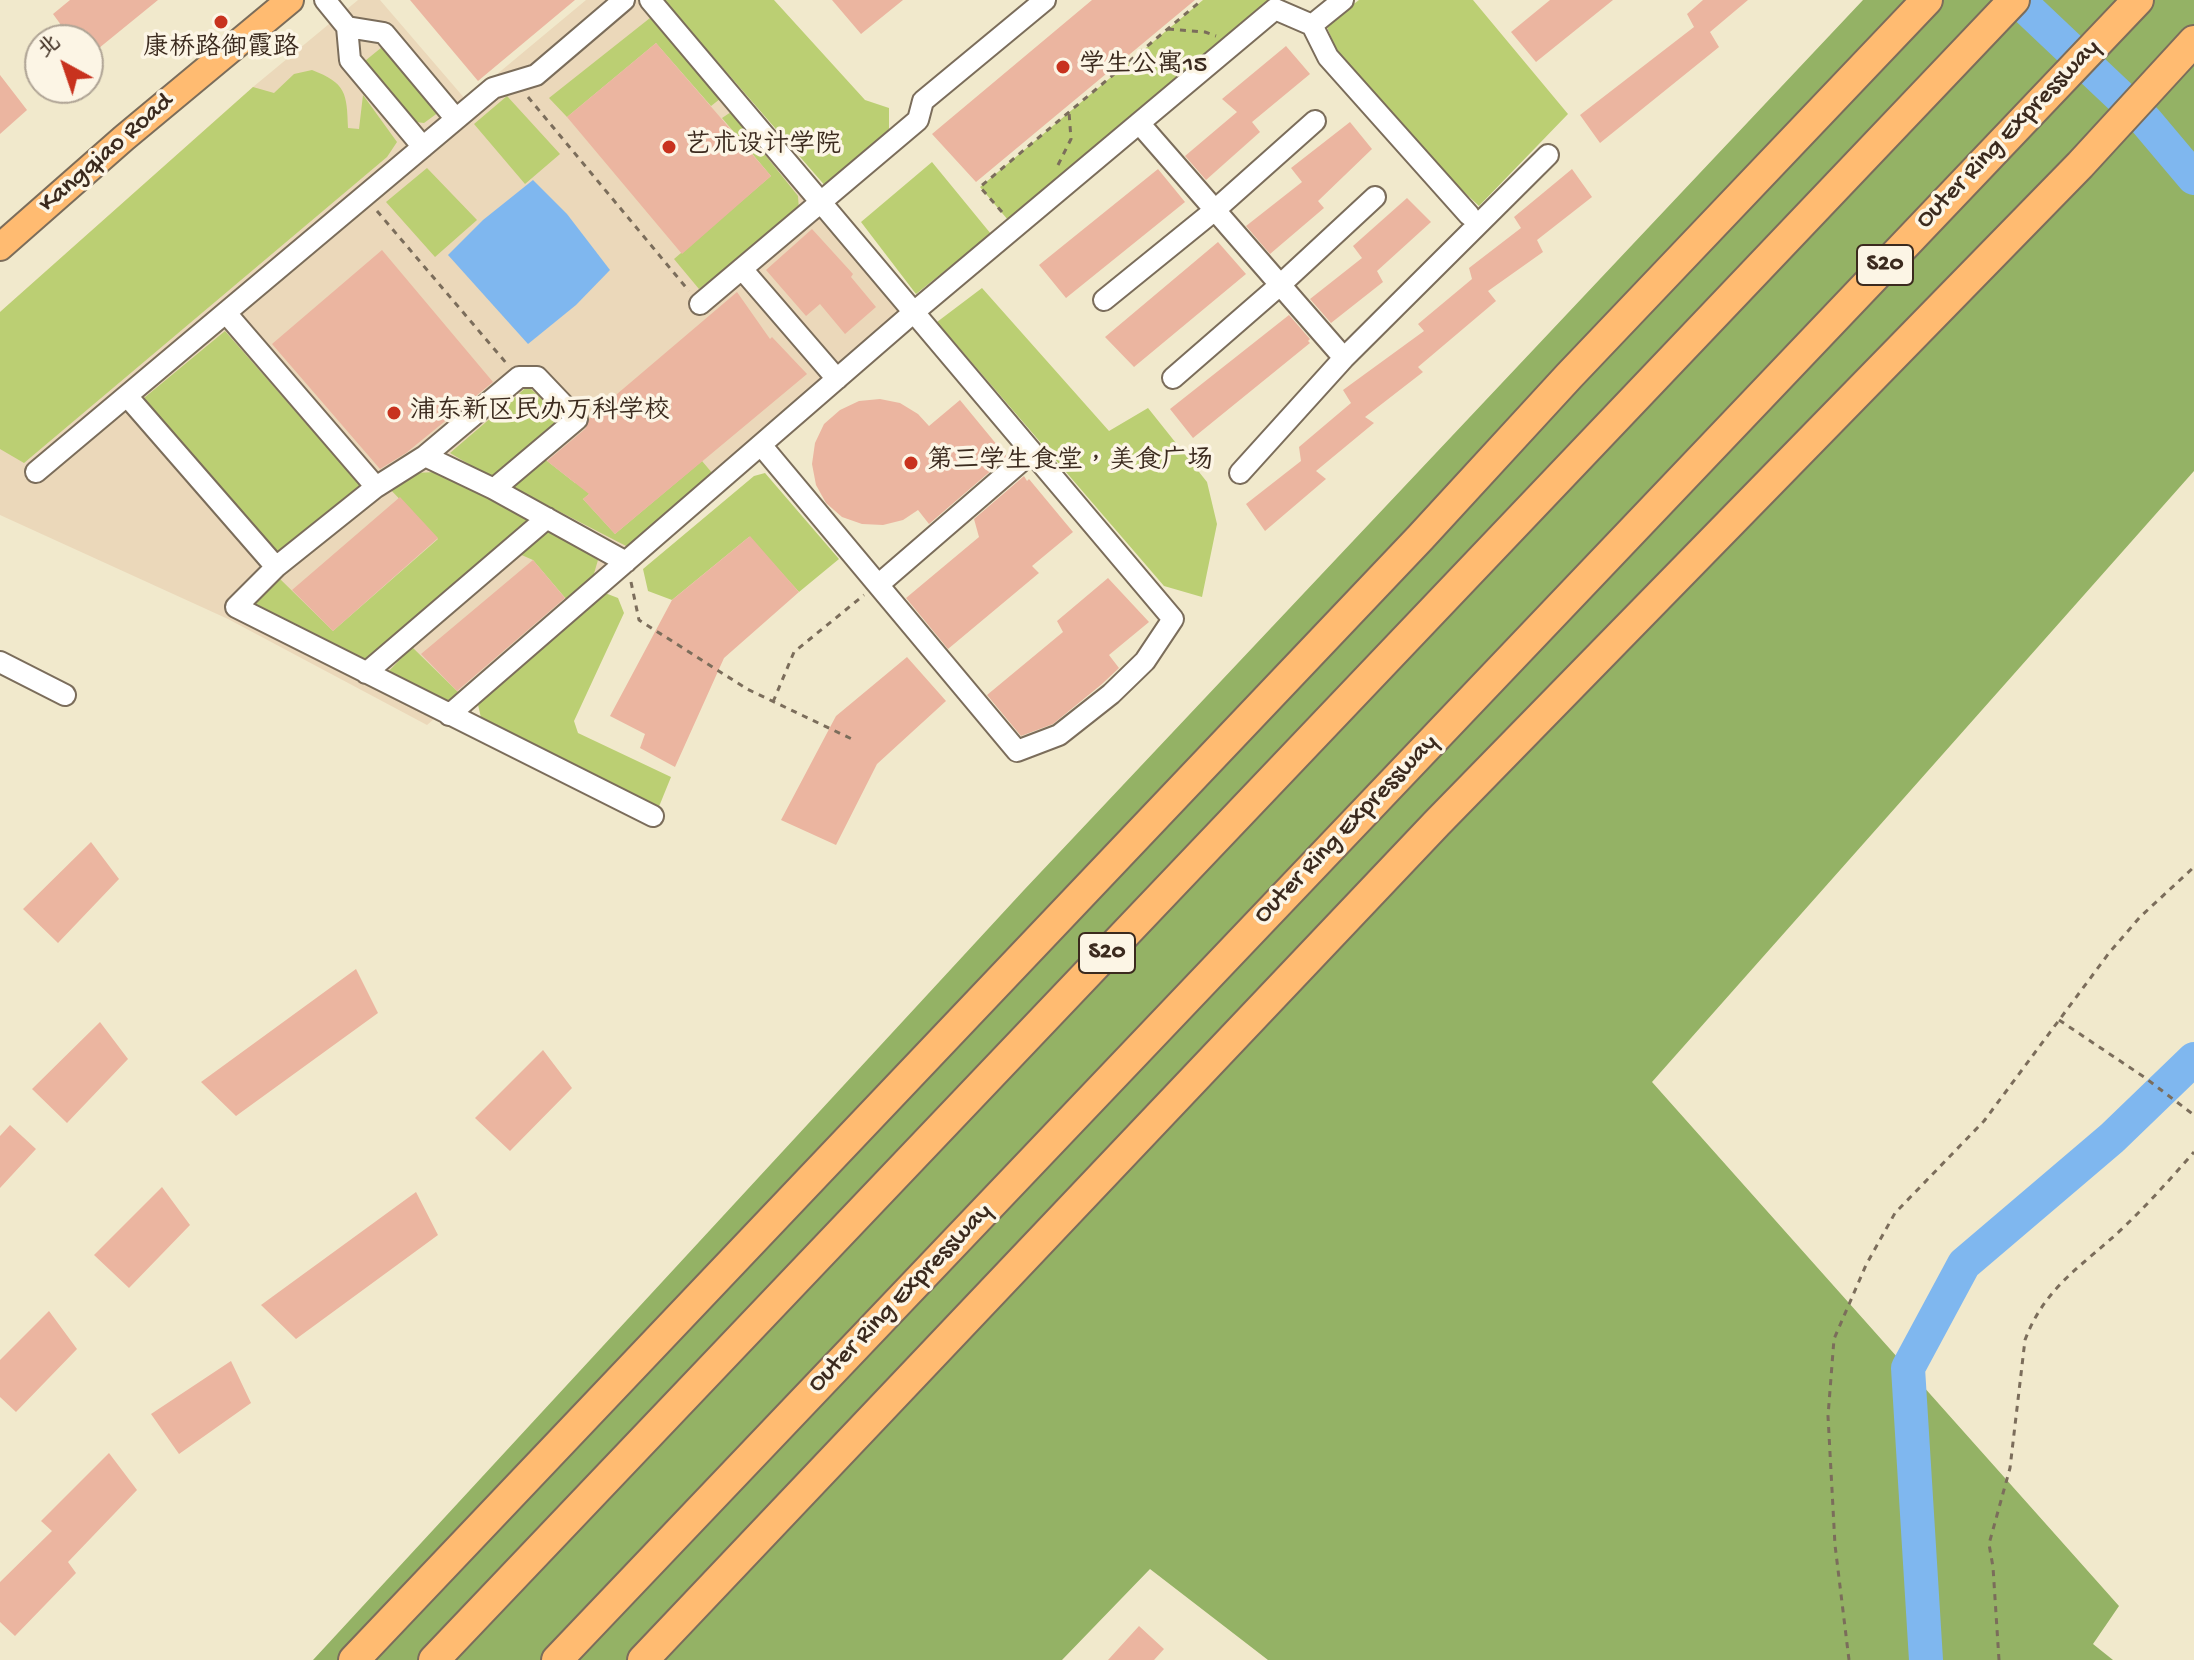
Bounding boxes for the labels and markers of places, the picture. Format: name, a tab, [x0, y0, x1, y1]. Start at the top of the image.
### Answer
marker: 康桥路御霞路	[212, 13, 230, 31]
place label: 康桥路御霞路	[143, 34, 299, 66]
place label: 学生公寓15	[1079, 51, 1207, 83]
marker: 学生公寓15	[1054, 58, 1072, 76]
place label: 艺术设计学院	[685, 131, 841, 163]
marker: 艺术设计学院	[660, 138, 678, 156]
place label: 浦东新区民办万科学校	[410, 397, 670, 429]
marker: 浦东新区民办万科学校	[385, 404, 403, 422]
place label: 第三学生食堂，美食广场	[927, 447, 1213, 479]
marker: 第三学生食堂，美食广场	[902, 454, 920, 472]

